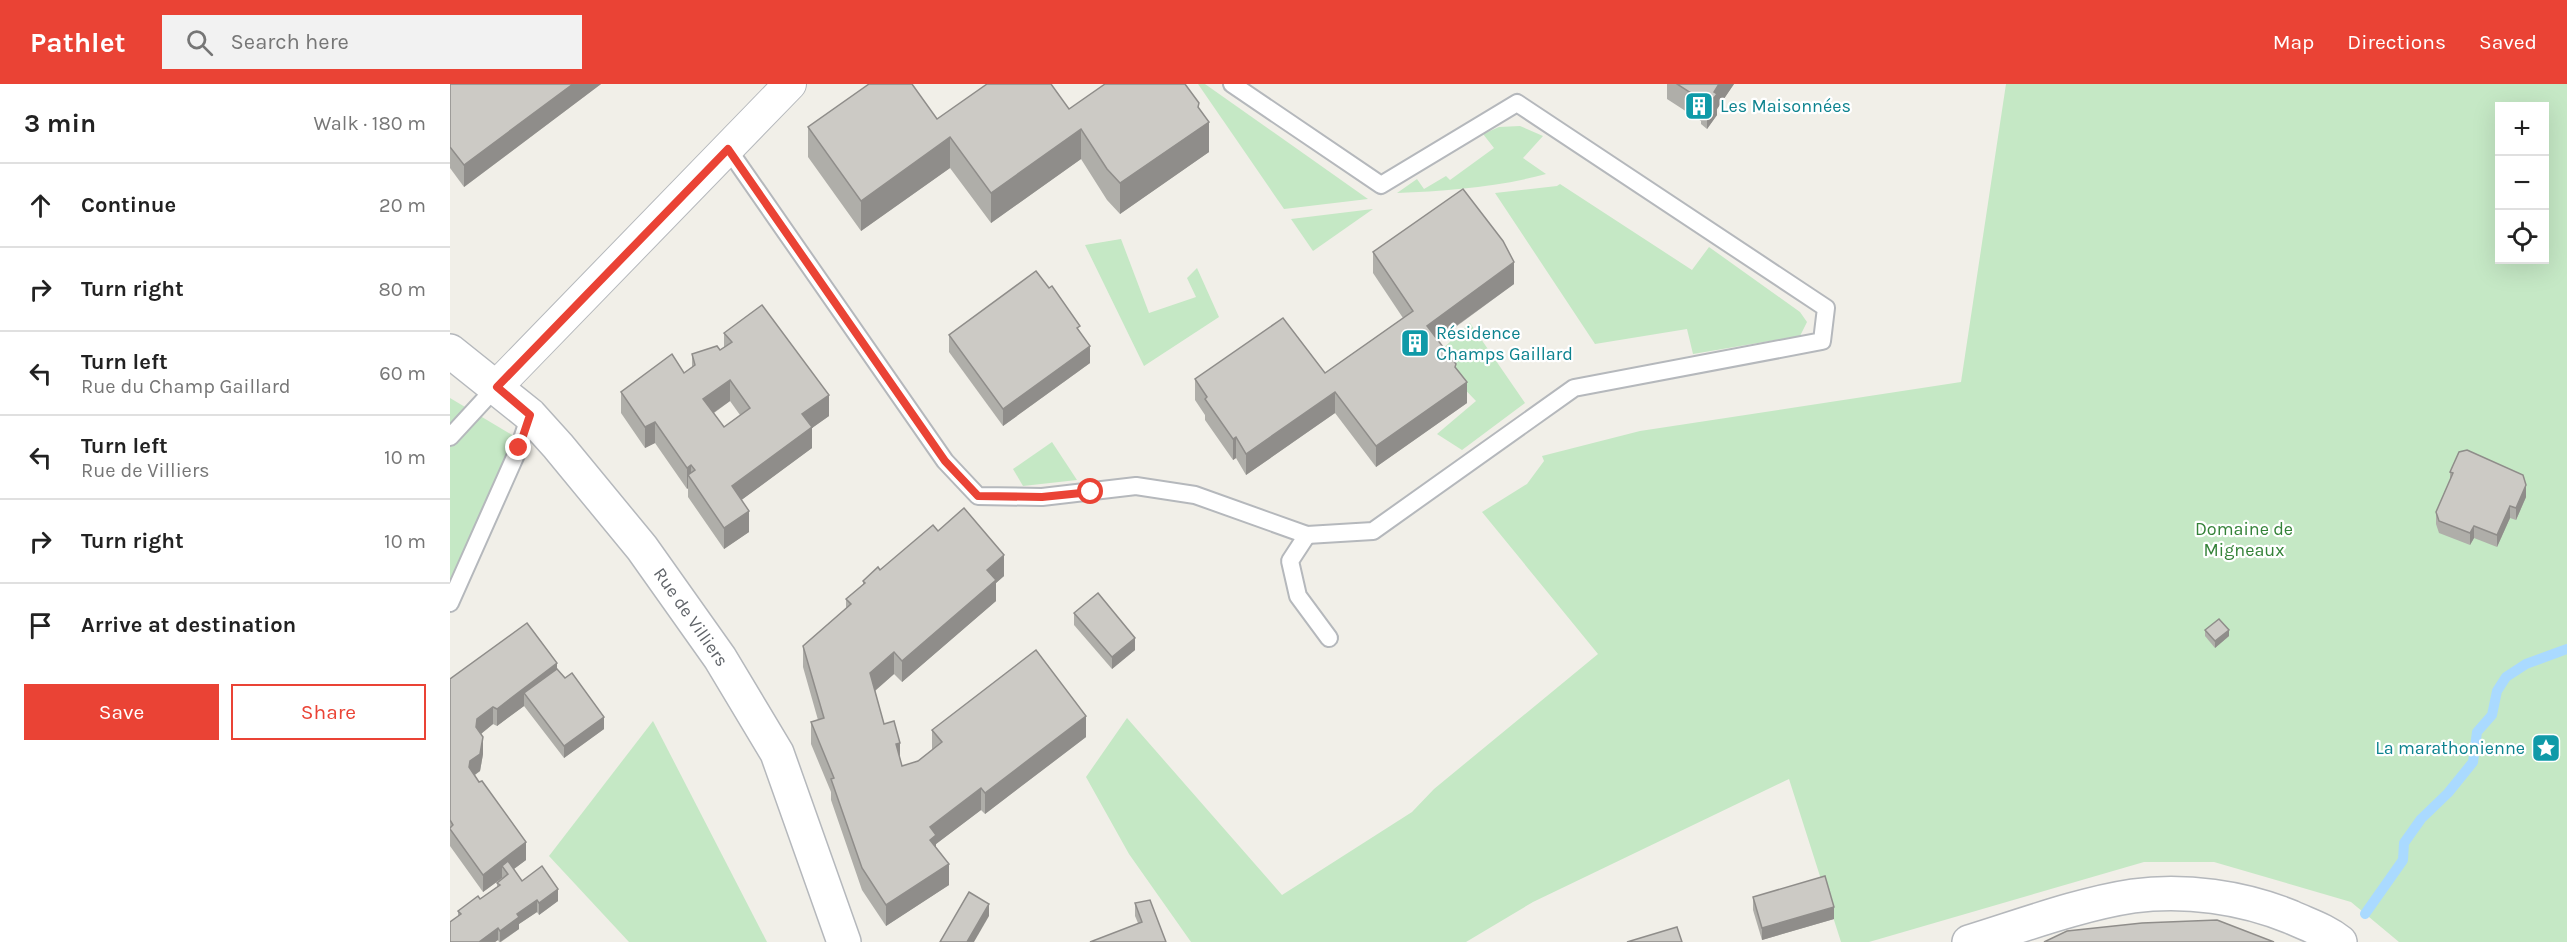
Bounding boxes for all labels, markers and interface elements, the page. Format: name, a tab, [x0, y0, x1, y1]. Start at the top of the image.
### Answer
search box	[162, 15, 582, 69]
text: Pathlet	[30, 26, 126, 59]
icon: search	[183, 26, 216, 59]
text: Search here	[231, 29, 349, 55]
text: Map	[2273, 30, 2314, 54]
text: Directions	[2347, 30, 2446, 54]
text: Saved	[2479, 30, 2537, 54]
building icon: Les Maisonnées	[1683, 90, 1715, 122]
place label: Les Maisonnées	[1720, 95, 1851, 117]
map controls	[2495, 102, 2549, 264]
button: +	[2495, 102, 2549, 156]
text: 3 min	[24, 108, 96, 139]
text: Walk · 180 m	[314, 112, 426, 135]
button: −	[2495, 156, 2549, 210]
icon: ahead	[24, 189, 57, 222]
text: Continue	[81, 192, 176, 218]
text: 20 m	[379, 194, 426, 217]
button: locate	[2495, 210, 2549, 264]
icon: right	[24, 273, 57, 306]
text: Turn right	[81, 276, 184, 302]
text: 80 m	[378, 278, 426, 301]
place label: Résidence Champs Gaillard	[1436, 322, 1573, 365]
building icon: Résidence Champs Gaillard	[1399, 327, 1431, 359]
text: Turn left	[81, 349, 168, 375]
icon: left	[24, 357, 57, 390]
text: 60 m	[379, 362, 426, 385]
text: Rue du Champ Gaillard	[81, 375, 291, 398]
text: Turn left	[81, 433, 168, 459]
route end	[505, 434, 531, 460]
icon: left	[24, 441, 57, 474]
text: 10 m	[384, 446, 426, 469]
text: Rue de Villiers	[81, 459, 210, 482]
route start	[1077, 478, 1103, 504]
park label: Domaine de Migneaux	[2195, 518, 2293, 561]
icon: right	[24, 525, 57, 558]
text: Turn right	[81, 528, 184, 554]
text: 10 m	[384, 530, 426, 553]
street label: Rue de Villiers	[649, 563, 733, 671]
icon: arrive	[24, 609, 57, 642]
text: Arrive at destination	[81, 612, 296, 638]
button: Save	[24, 684, 219, 740]
button: Share	[231, 684, 426, 740]
place icon: La marathonienne	[2530, 732, 2562, 764]
place label: La marathonienne	[2375, 737, 2525, 759]

